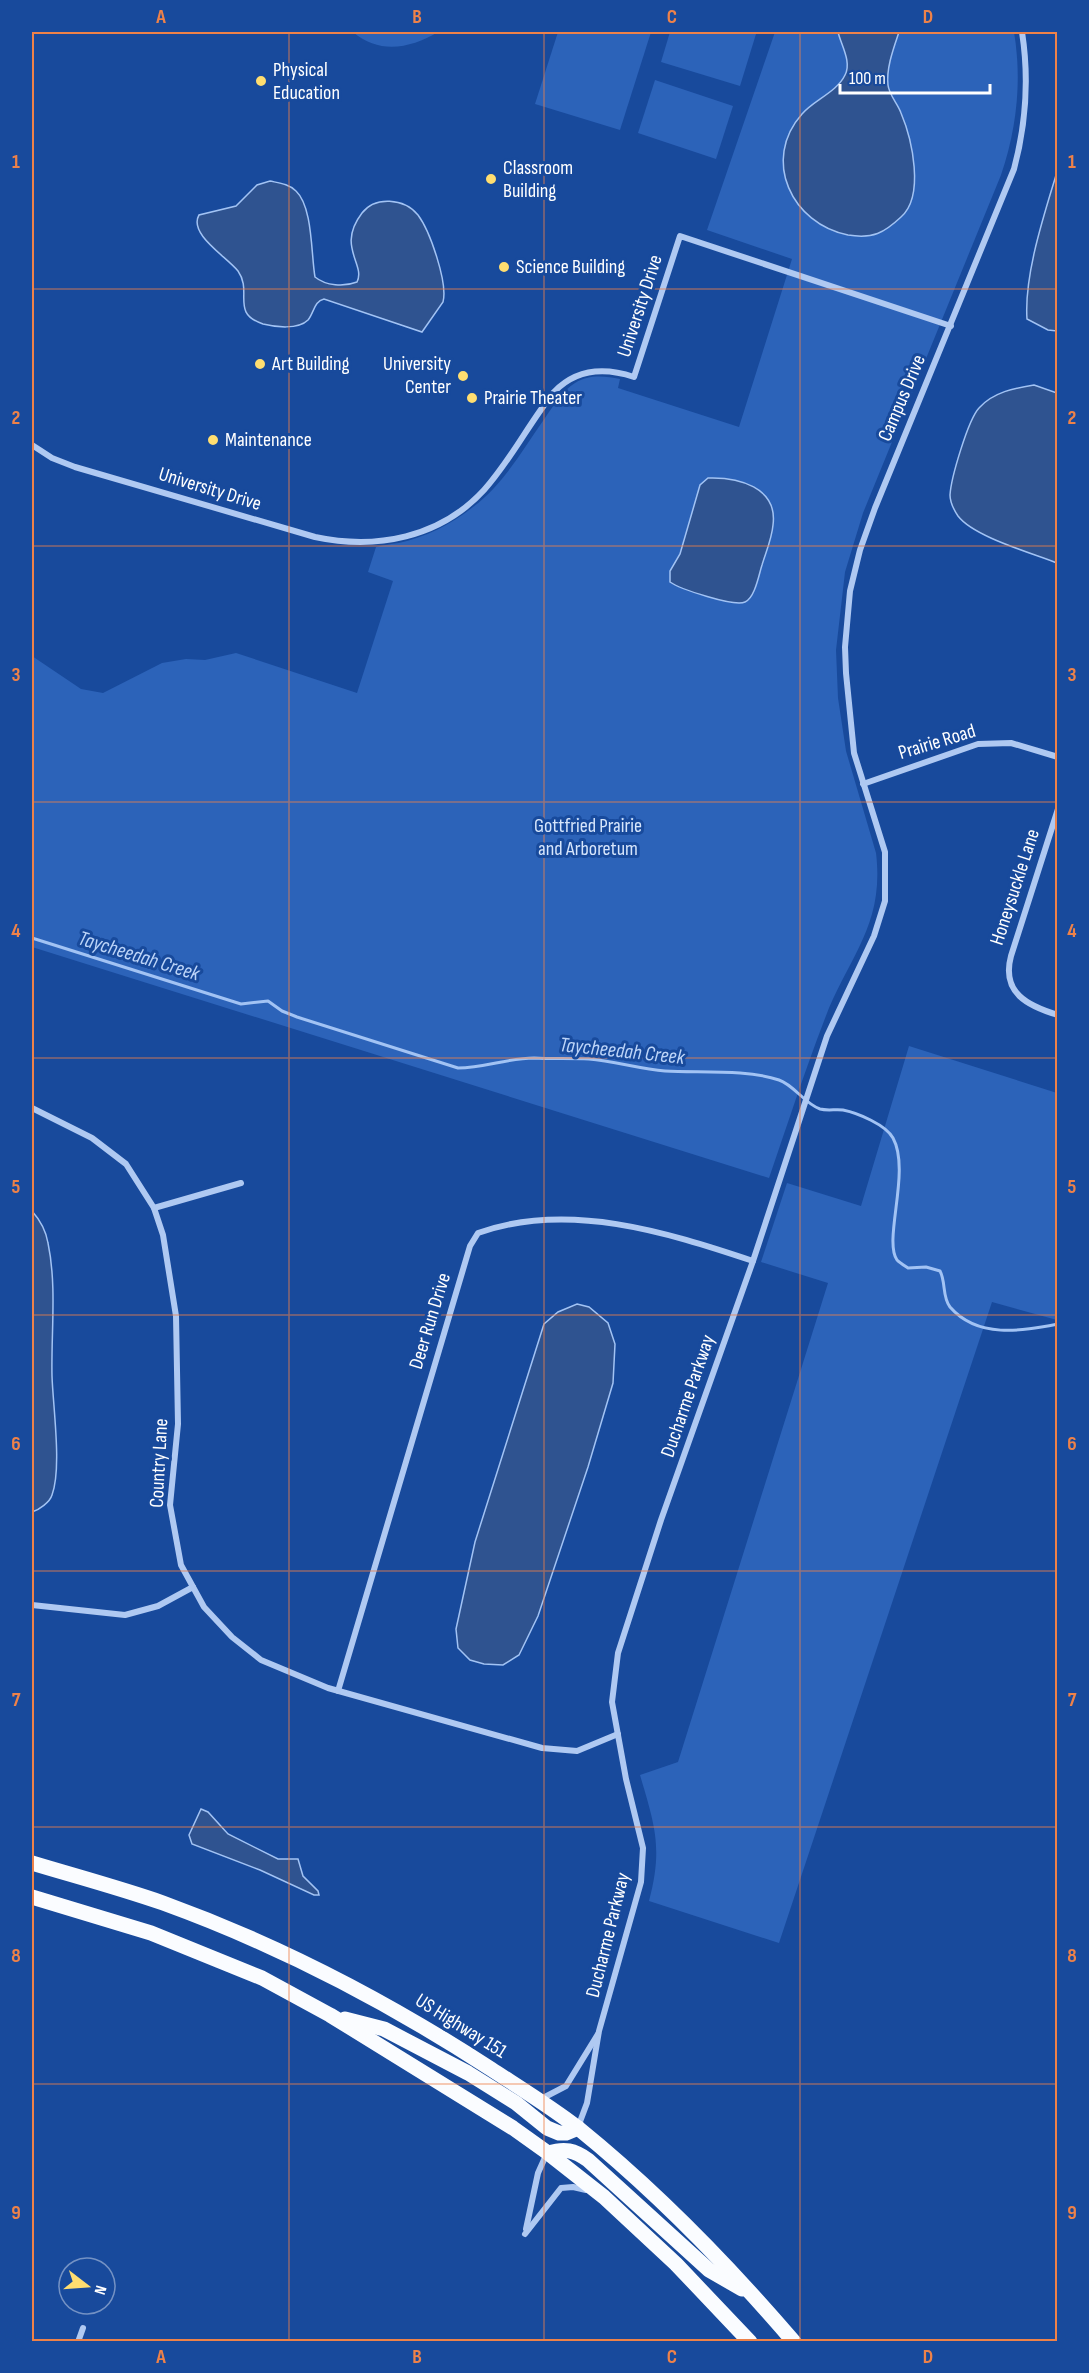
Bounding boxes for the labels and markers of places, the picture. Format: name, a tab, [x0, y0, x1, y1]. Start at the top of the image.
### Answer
place label: Physical Education	[273, 58, 340, 105]
marker: Physical Education	[254, 74, 268, 88]
place label: Classroom Building	[503, 156, 573, 203]
marker: Classroom Building	[484, 172, 498, 186]
place label: Science Building	[516, 255, 625, 279]
marker: Science Building	[497, 260, 511, 274]
place label: Art Building	[271, 352, 350, 376]
place label: University Center	[383, 352, 451, 399]
marker: Art Building	[253, 357, 267, 371]
marker: University Center	[456, 369, 470, 383]
place label: Prairie Theater	[484, 386, 582, 410]
marker: Prairie Theater	[465, 391, 479, 405]
place label: Maintenance	[225, 428, 312, 452]
marker: Maintenance	[206, 433, 220, 447]

